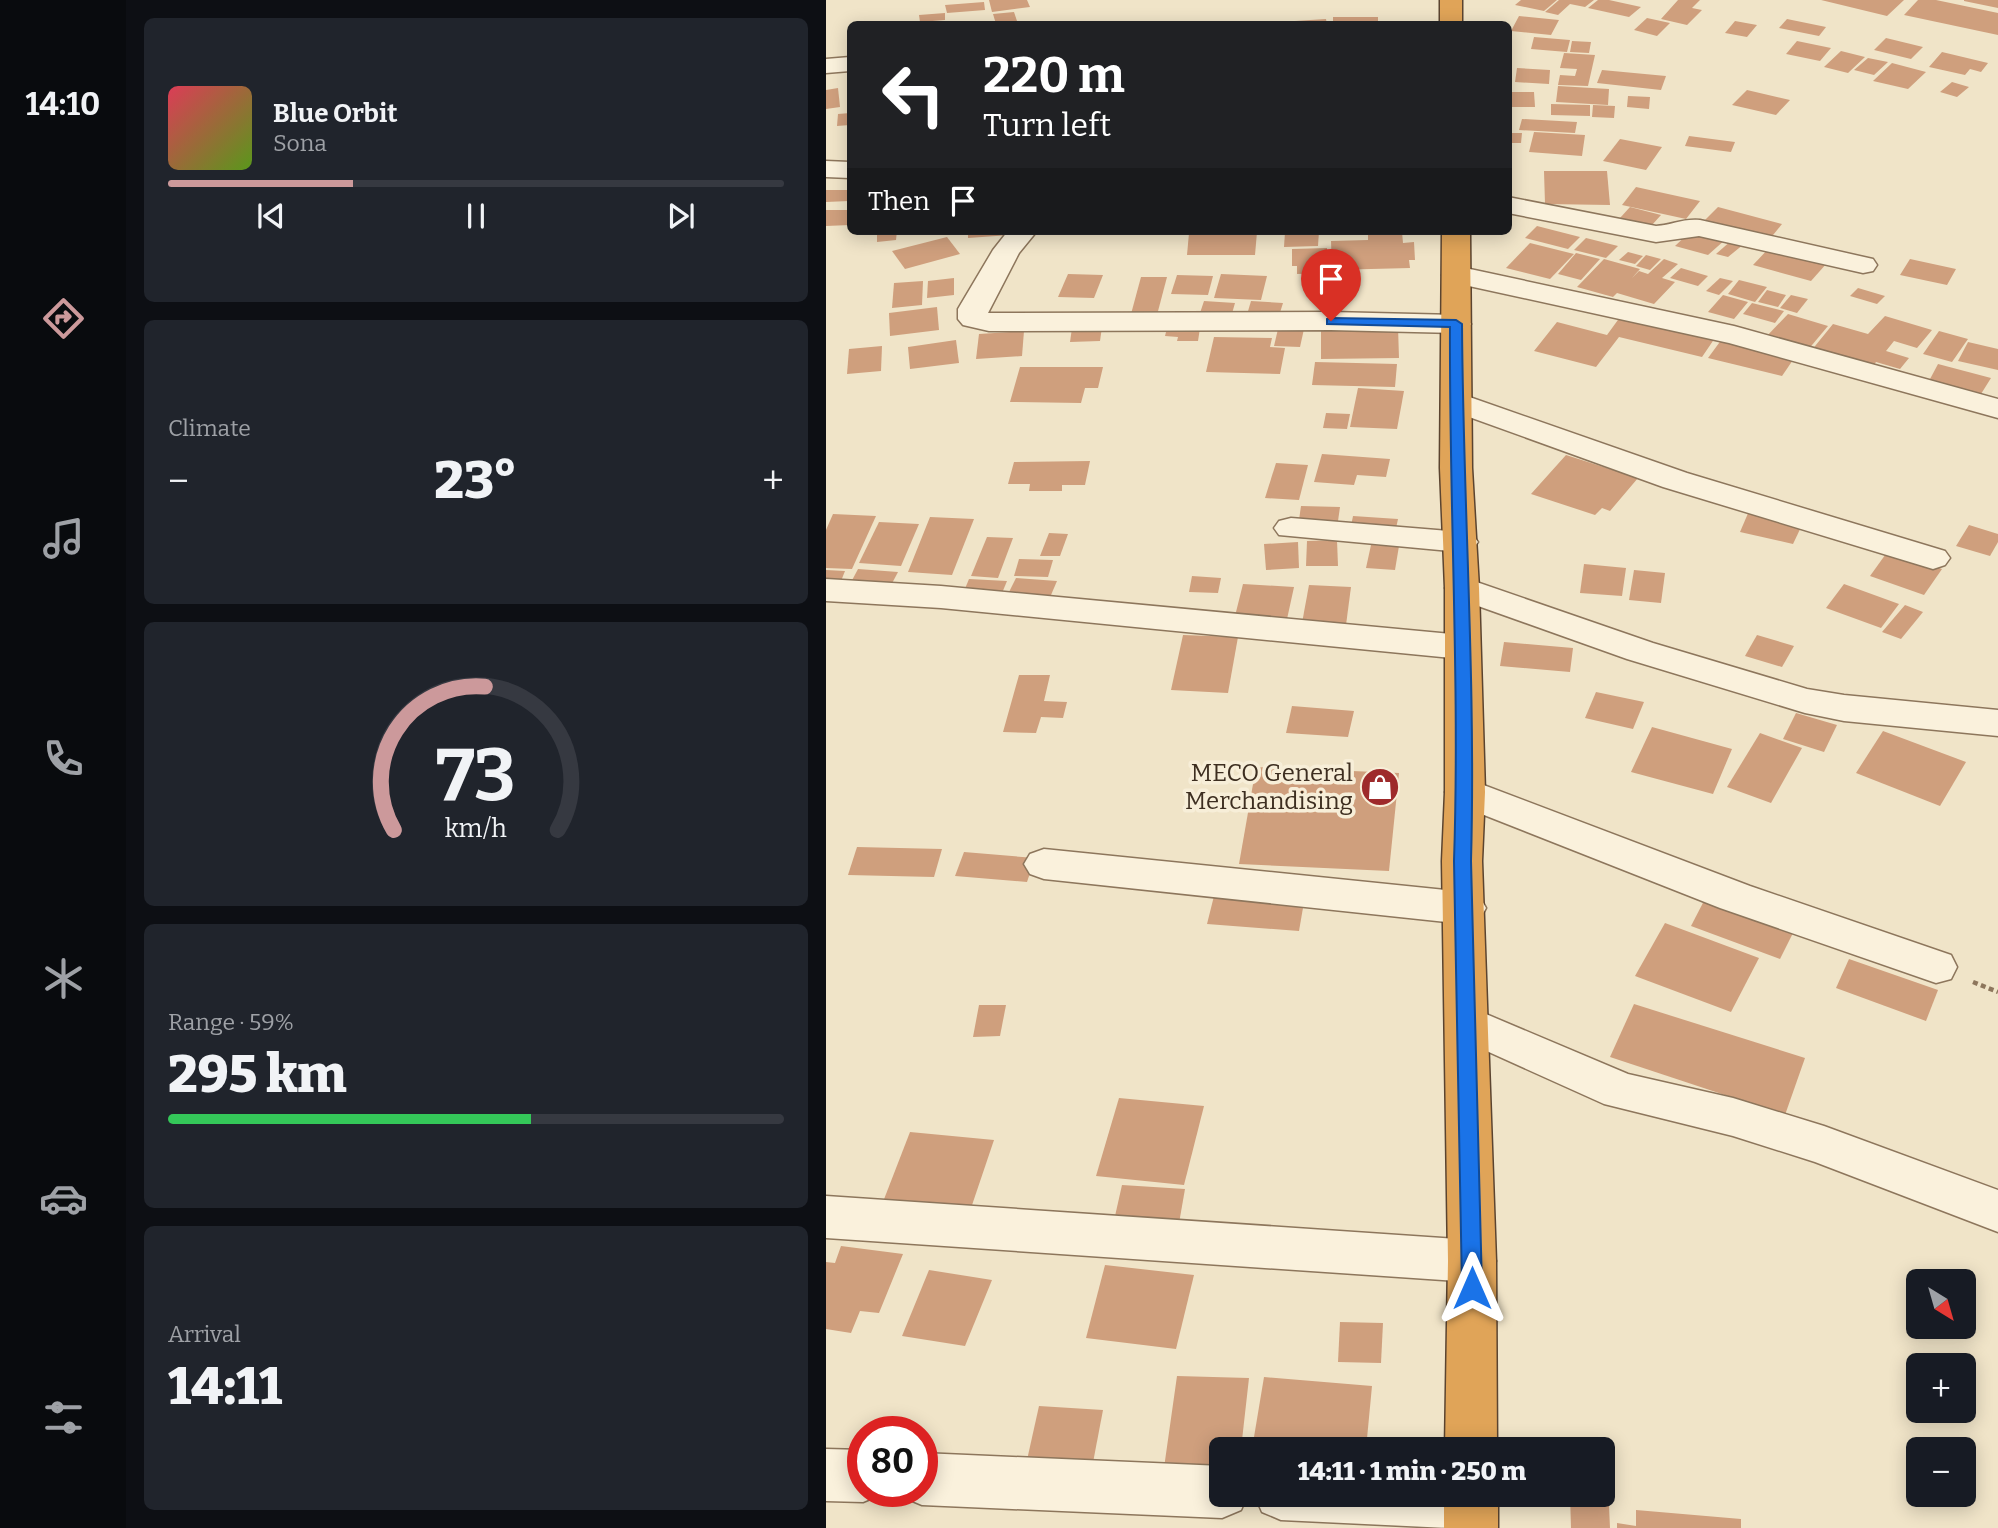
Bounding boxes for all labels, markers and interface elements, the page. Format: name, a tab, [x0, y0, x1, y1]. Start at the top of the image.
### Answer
text: 220 m	[983, 46, 1125, 105]
icon: left	[868, 49, 959, 140]
text: 14:10	[26, 85, 100, 123]
text: Blue Orbit	[273, 98, 397, 129]
text: Turn left	[983, 106, 1111, 144]
text: Sona	[273, 129, 327, 157]
icon: arrive	[944, 182, 982, 220]
text: Then	[868, 186, 930, 217]
icon: previous	[252, 197, 290, 235]
icon: pause	[457, 197, 495, 235]
icon: next	[662, 197, 700, 235]
pin	[1301, 249, 1361, 321]
icon: arrive	[1312, 260, 1350, 298]
icon: directions	[39, 294, 88, 343]
text: Climate	[168, 414, 251, 442]
text: 23°	[434, 449, 517, 512]
text: −	[168, 458, 189, 504]
text: +	[762, 458, 784, 504]
icon: music	[39, 514, 88, 563]
text: 73	[436, 732, 516, 819]
icon: phone	[39, 734, 88, 783]
place label: MECO General Merchandising	[1185, 759, 1353, 815]
shop icon: MECO General Merchandising	[1359, 766, 1401, 808]
text: km/h	[445, 814, 507, 844]
icon: climate	[39, 954, 88, 1003]
text: Range · 59%	[168, 1008, 294, 1036]
text: 295 km	[168, 1043, 347, 1106]
icon: car	[39, 1174, 88, 1223]
position arrow	[1435, 1251, 1509, 1325]
north arrow	[1906, 1269, 1976, 1339]
map controls	[1906, 1269, 1976, 1507]
text: Arrival	[168, 1320, 241, 1348]
button: +	[1906, 1353, 1976, 1423]
text: 14:11	[168, 1355, 282, 1418]
icon: filters	[39, 1393, 88, 1442]
speed limit sign: 80	[847, 1416, 938, 1507]
button: −	[1906, 1437, 1976, 1507]
text: 14:11 · 1 min · 250 m	[1298, 1456, 1526, 1487]

